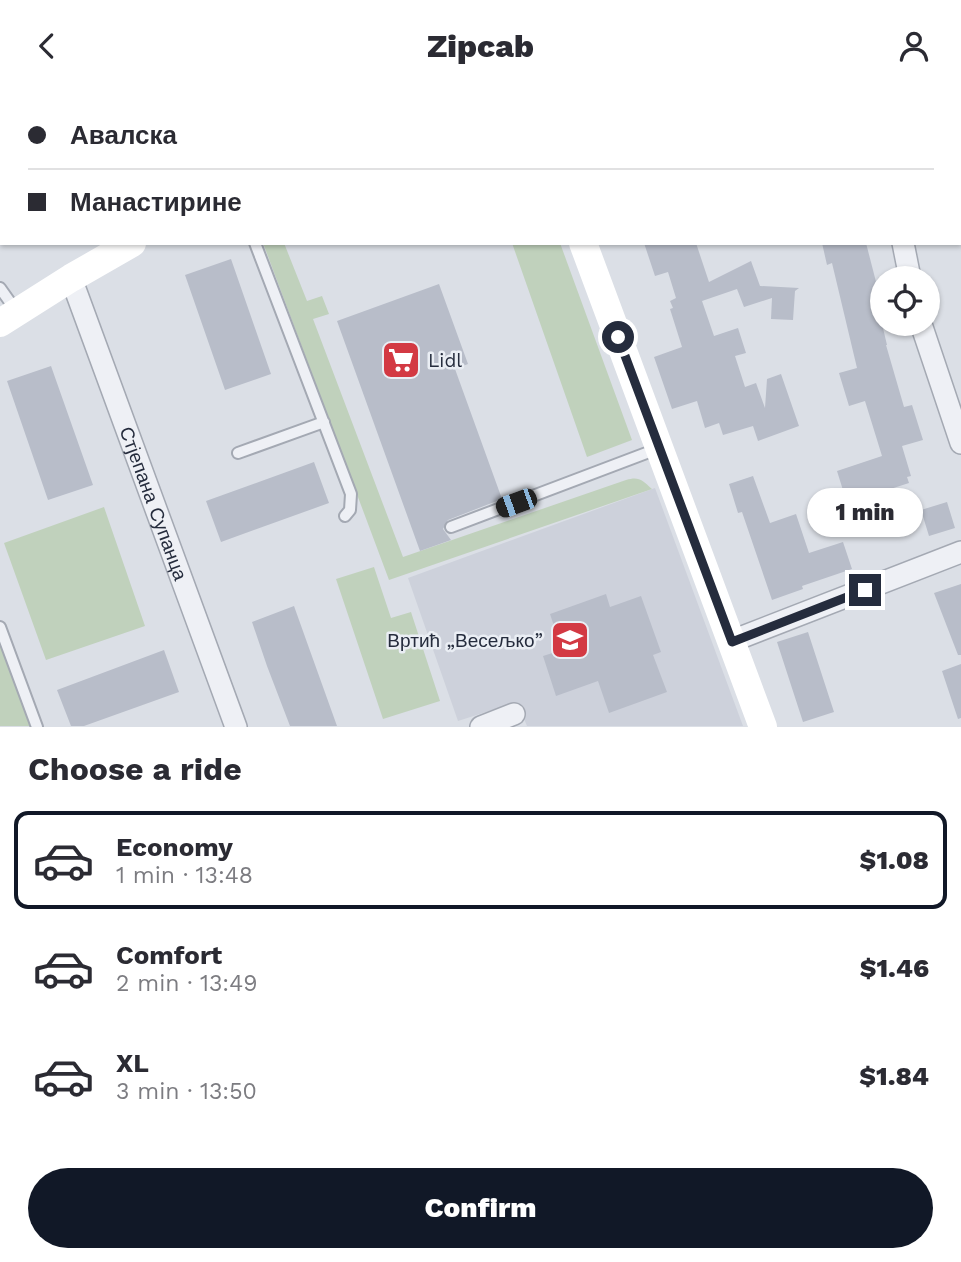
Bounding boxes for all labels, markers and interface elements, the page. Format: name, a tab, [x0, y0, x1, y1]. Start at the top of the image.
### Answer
icon: back	[28, 27, 66, 65]
text: Zipcab	[427, 27, 534, 65]
icon: person	[895, 27, 933, 65]
text: Авалска	[70, 120, 177, 150]
text: Манастирине	[70, 187, 242, 217]
map controls	[870, 266, 940, 336]
button: locate	[870, 266, 940, 336]
route start	[602, 321, 634, 353]
supermarket icon: Lidl	[380, 339, 422, 381]
place label: Lidl	[428, 349, 462, 372]
street label: Стјепана Супанца	[115, 424, 192, 584]
car	[493, 486, 540, 520]
callout: 1 min	[807, 489, 923, 538]
text: 1 min	[835, 499, 895, 526]
route end	[849, 574, 881, 606]
school or university icon: Вртић „Весељко”	[549, 619, 591, 661]
place label: Вртић „Весељко”	[387, 629, 543, 652]
text: Choose a ride	[28, 750, 242, 788]
icon: car	[32, 829, 95, 892]
text: Economy	[116, 832, 233, 862]
text: $1.08	[860, 845, 929, 875]
text: 1 min · 13:48	[116, 862, 253, 889]
icon: car	[32, 937, 95, 1000]
text: Comfort	[116, 940, 222, 970]
text: $1.46	[860, 953, 929, 983]
text: 2 min · 13:49	[116, 970, 257, 997]
icon: car	[32, 1045, 95, 1108]
text: XL	[116, 1048, 149, 1078]
text: $1.84	[859, 1061, 929, 1091]
text: 3 min · 13:50	[116, 1078, 257, 1105]
button: Confirm	[28, 1168, 933, 1248]

